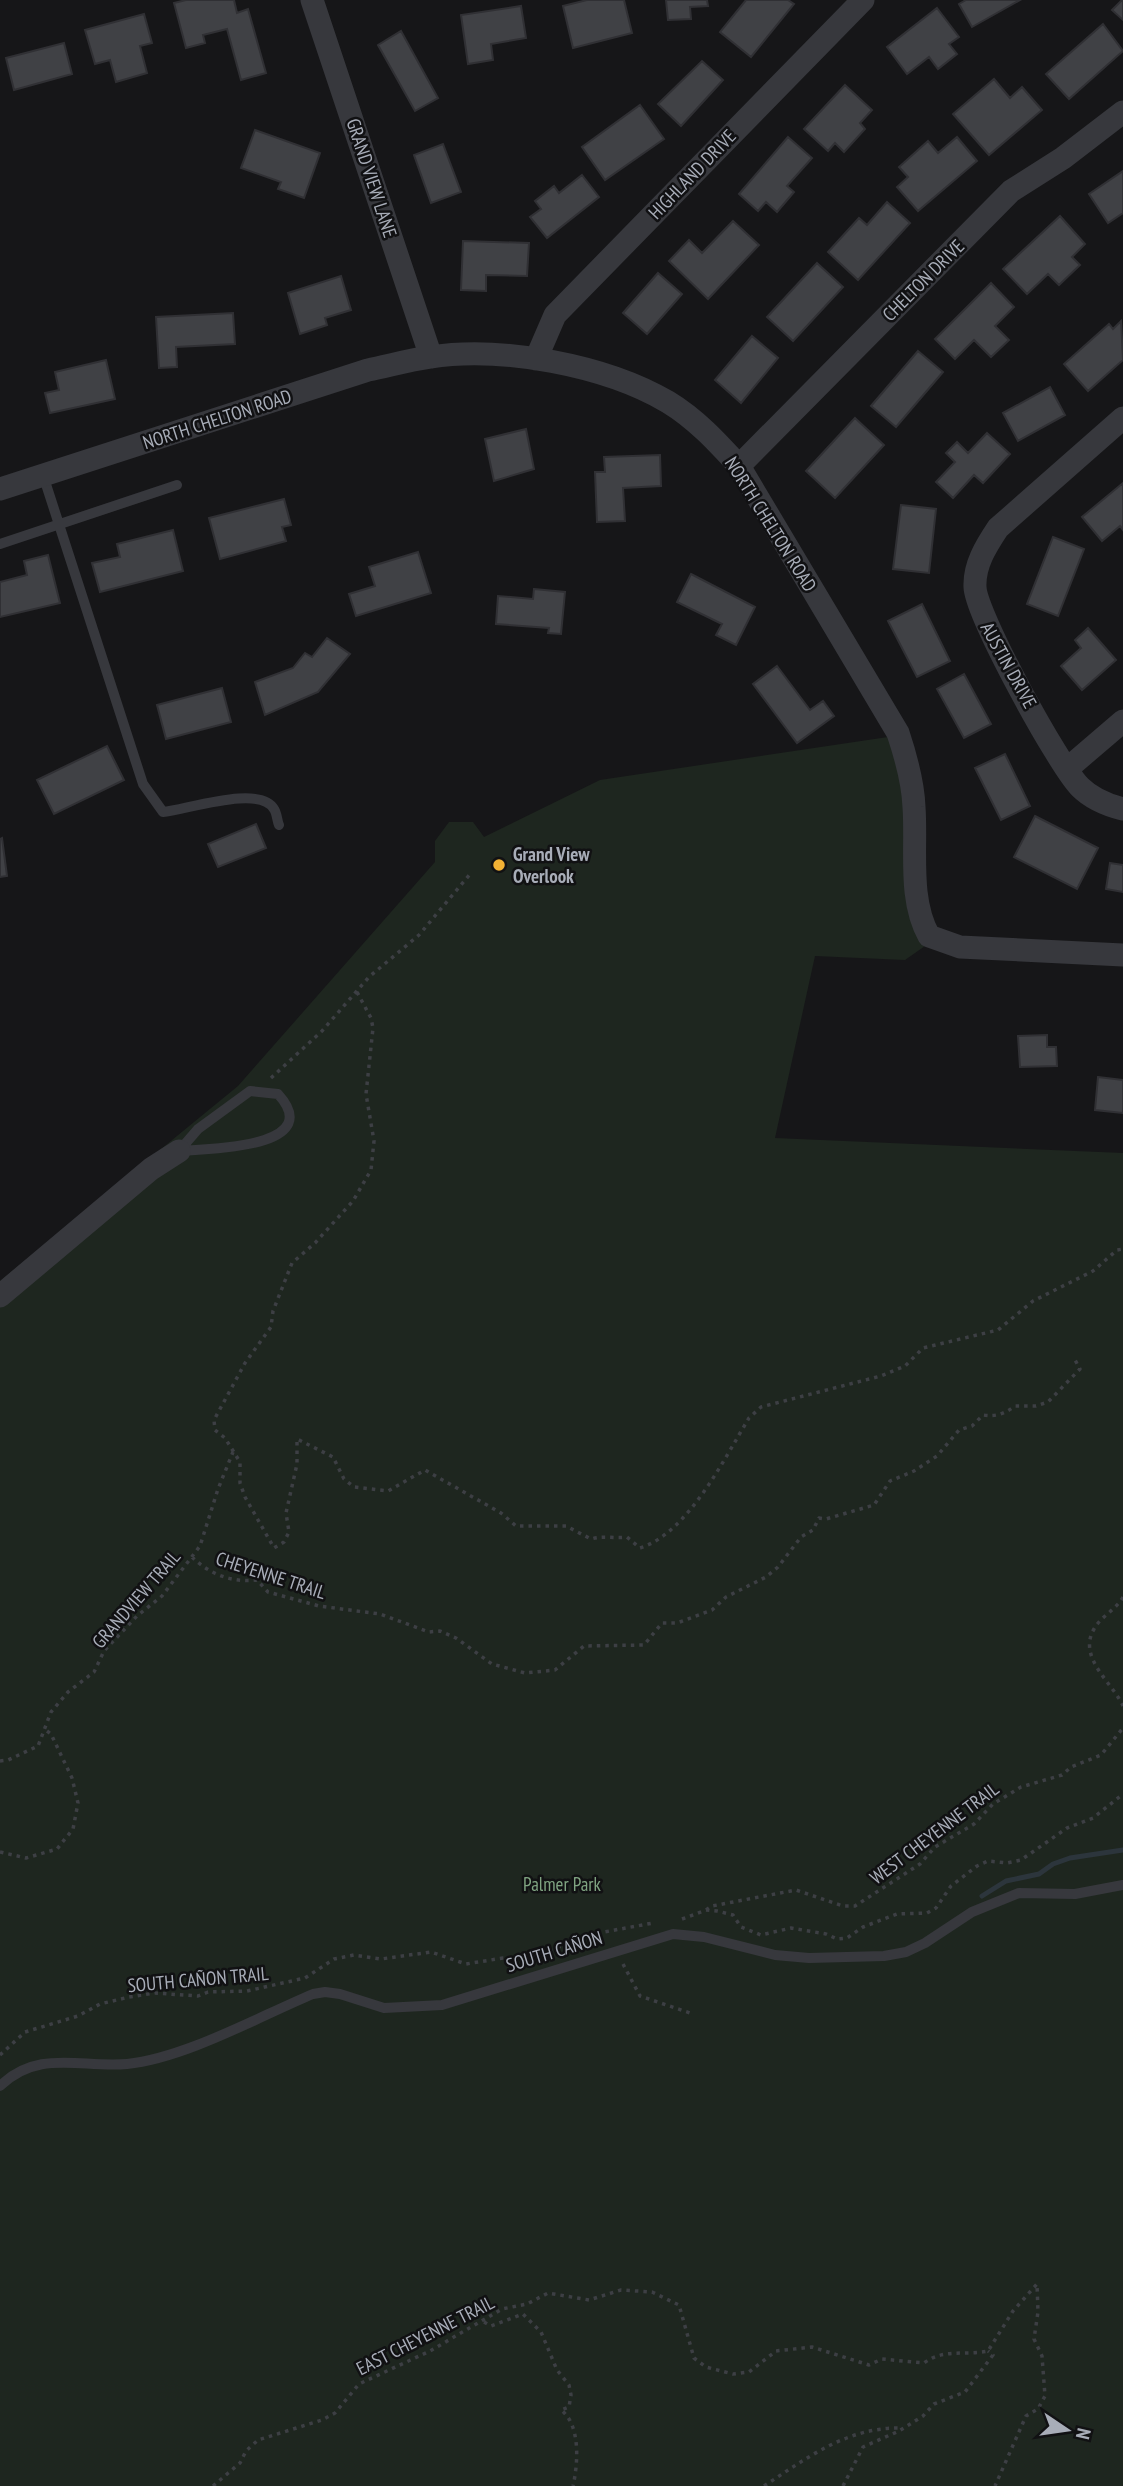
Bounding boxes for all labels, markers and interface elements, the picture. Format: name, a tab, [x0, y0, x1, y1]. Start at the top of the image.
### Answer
street label: GRAND VIEW LANE	[341, 115, 403, 241]
street label: HIGHLAND DRIVE	[643, 124, 741, 224]
street label: CHELTON DRIVE	[877, 234, 969, 326]
street label: NORTH CHELTON ROAD	[140, 384, 294, 454]
street label: NORTH CHELTON ROAD	[720, 452, 822, 596]
street label: AUSTIN DRIVE	[976, 618, 1042, 712]
place label: Grand View Overlook	[513, 842, 590, 888]
marker: Grand View Overlook	[491, 857, 507, 873]
street label: GRANDVIEW TRAIL	[87, 1545, 185, 1653]
street label: CHEYENNE TRAIL	[213, 1546, 329, 1604]
street label: WEST CHEYENNE TRAIL	[865, 1777, 1003, 1889]
park label: Palmer Park	[523, 1872, 602, 1896]
street label: SOUTH CAÑON	[503, 1925, 605, 1977]
street label: SOUTH CAÑON TRAIL	[127, 1961, 270, 1997]
street label: EAST CHEYENNE TRAIL	[352, 2290, 498, 2380]
north arrow	[1032, 2395, 1102, 2465]
text: N	[1071, 2426, 1096, 2442]

